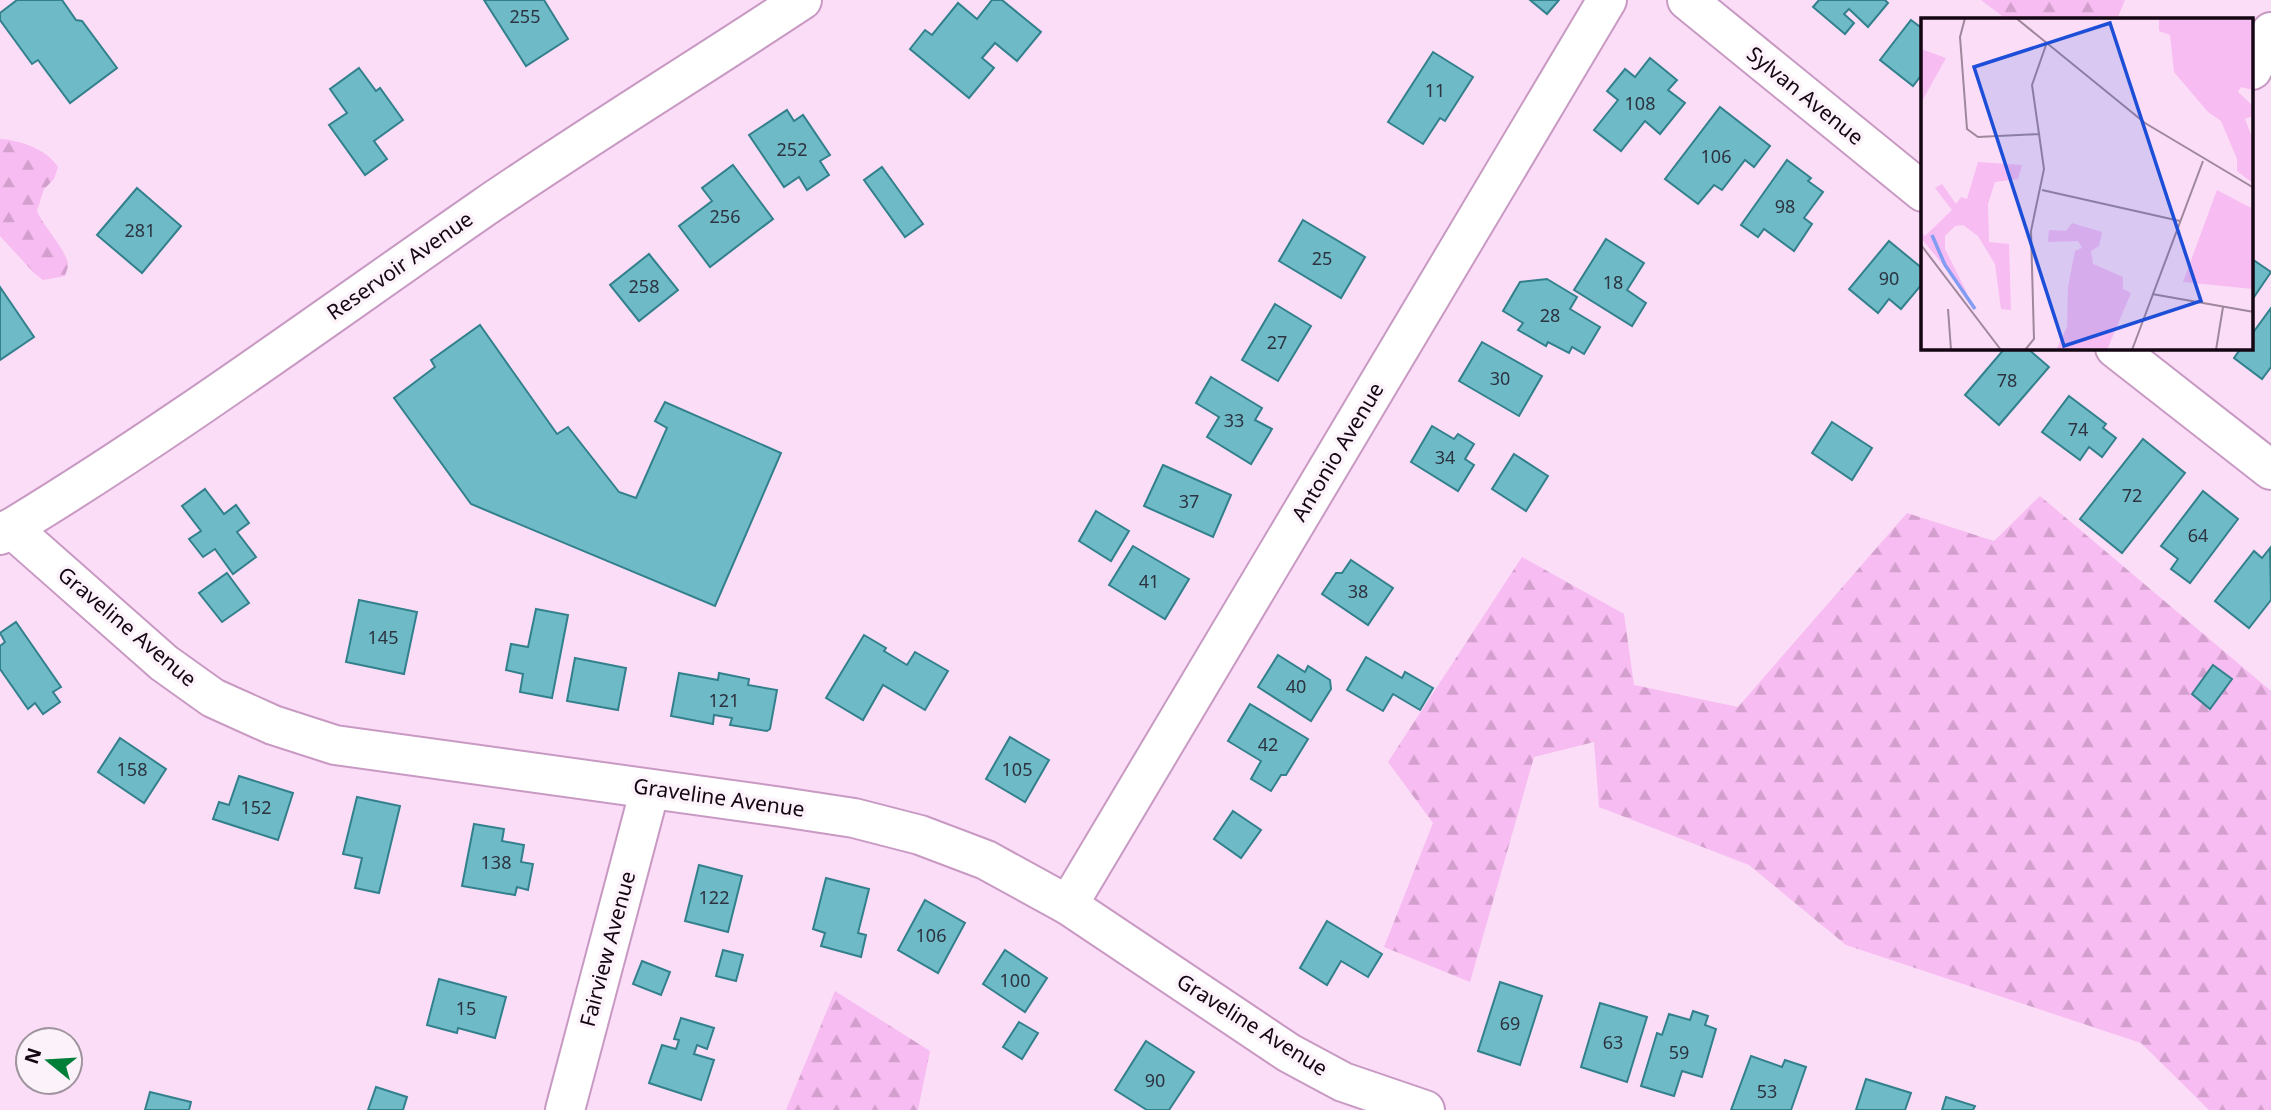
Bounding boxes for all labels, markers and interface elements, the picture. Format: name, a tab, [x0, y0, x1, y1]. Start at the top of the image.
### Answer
house number: 255	[510, 4, 540, 28]
inset map	[1921, 18, 2254, 350]
street label: Sylvan Avenue	[1742, 40, 1870, 151]
house number: 11	[1425, 78, 1445, 102]
house number: 108	[1625, 91, 1655, 115]
house number: 252	[777, 137, 807, 161]
house number: 106	[1701, 144, 1731, 168]
house number: 98	[1775, 194, 1795, 218]
street label: Reservoir Avenue	[321, 204, 478, 326]
house number: 256	[710, 204, 740, 228]
house number: 281	[125, 218, 155, 242]
house number: 25	[1312, 246, 1332, 270]
house number: 90	[1879, 266, 1899, 290]
house number: 18	[1603, 270, 1623, 294]
house number: 258	[629, 274, 659, 298]
house number: 28	[1540, 303, 1560, 327]
house number: 27	[1267, 330, 1287, 354]
house number: 30	[1490, 366, 1510, 390]
house number: 78	[1997, 368, 2017, 392]
street label: Antonio Avenue	[1285, 377, 1390, 526]
house number: 33	[1224, 408, 1244, 432]
house number: 74	[2068, 417, 2088, 441]
house number: 34	[1435, 445, 1455, 469]
house number: 72	[2122, 483, 2142, 507]
house number: 37	[1179, 489, 1199, 513]
house number: 64	[2188, 523, 2208, 547]
street label: Graveline Avenue	[53, 560, 203, 692]
house number: 41	[1139, 569, 1159, 593]
house number: 38	[1348, 579, 1368, 603]
house number: 145	[368, 625, 398, 649]
house number: 40	[1286, 674, 1306, 698]
house number: 121	[709, 688, 739, 712]
house number: 42	[1258, 732, 1278, 756]
house number: 158	[117, 757, 147, 781]
house number: 105	[1002, 757, 1032, 781]
street label: Graveline Avenue	[632, 771, 807, 823]
house number: 152	[241, 795, 271, 819]
house number: 138	[481, 850, 511, 874]
street label: Fairview Avenue	[573, 868, 641, 1030]
house number: 122	[699, 885, 729, 909]
house number: 106	[916, 923, 946, 947]
street label: Graveline Avenue	[1172, 967, 1333, 1082]
house number: 100	[1000, 968, 1030, 992]
house number: 15	[456, 996, 476, 1020]
house number: 69	[1500, 1011, 1520, 1035]
north arrow	[14, 1026, 84, 1096]
house number: 63	[1603, 1030, 1623, 1054]
house number: 59	[1669, 1040, 1689, 1064]
text: N	[18, 1044, 48, 1067]
house number: 90	[1145, 1068, 1165, 1092]
house number: 53	[1757, 1079, 1777, 1103]

